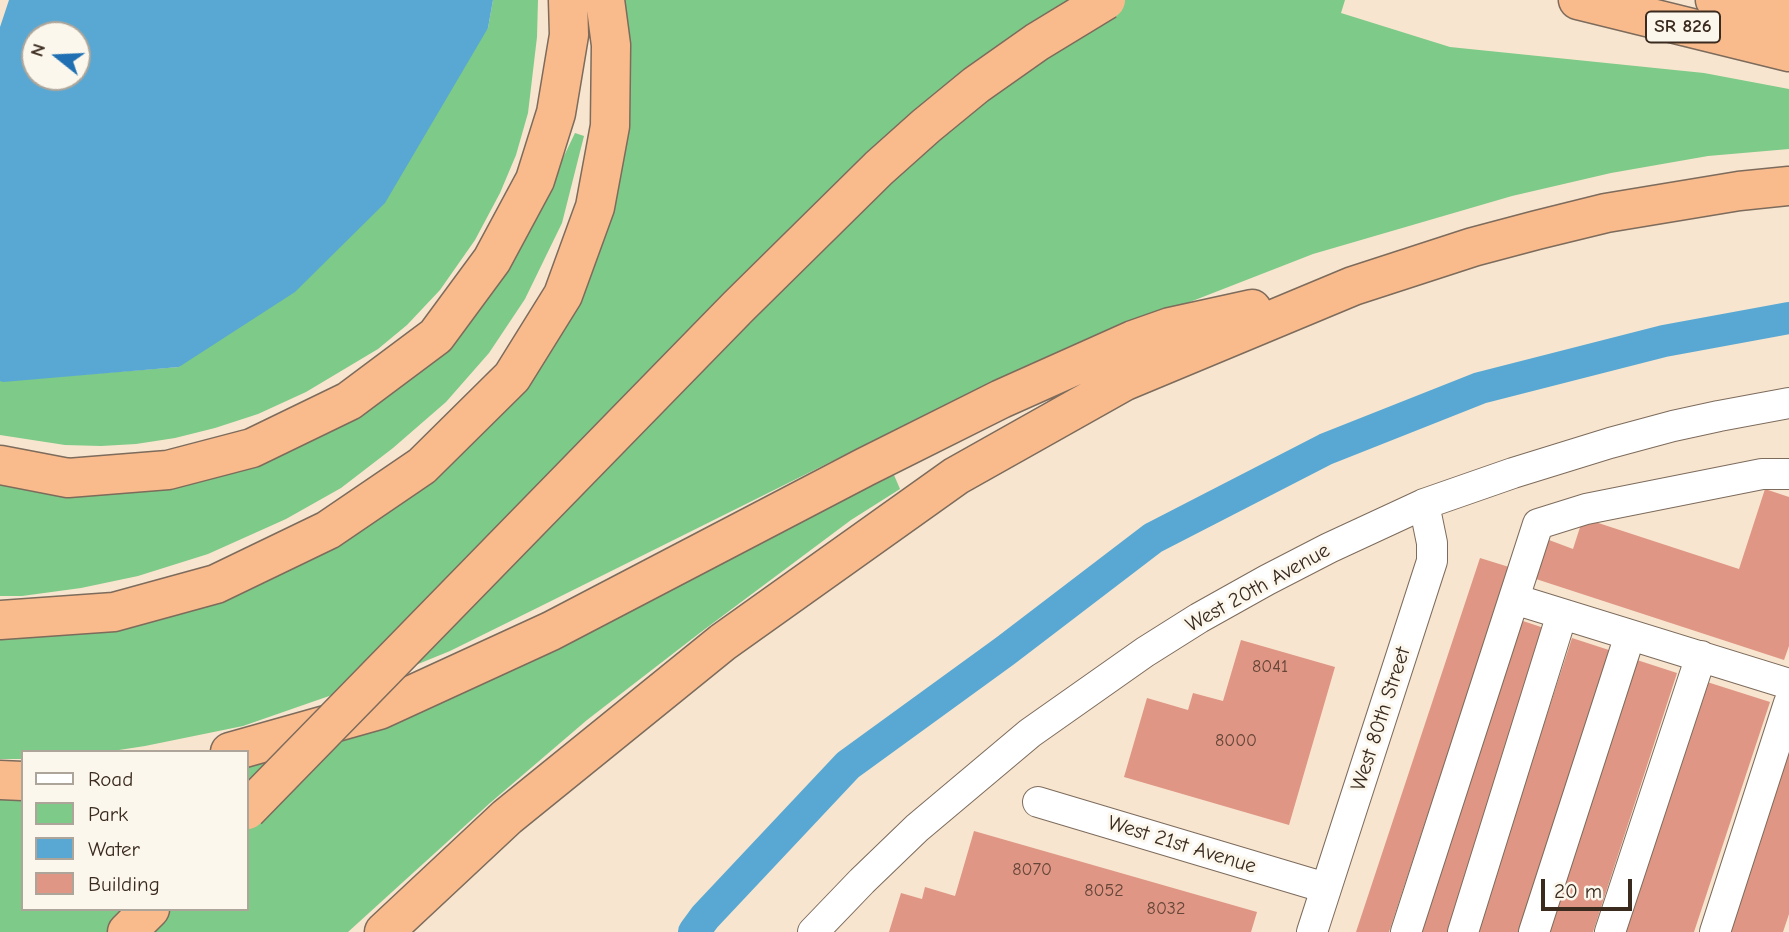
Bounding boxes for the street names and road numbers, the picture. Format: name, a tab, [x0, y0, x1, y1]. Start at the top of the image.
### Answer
road number: SR 826	[1646, 12, 1720, 42]
street label: West 20th Avenue	[1181, 538, 1335, 638]
street label: West 80th Street	[1346, 644, 1416, 794]
street label: West 21st Avenue	[1105, 810, 1259, 880]

